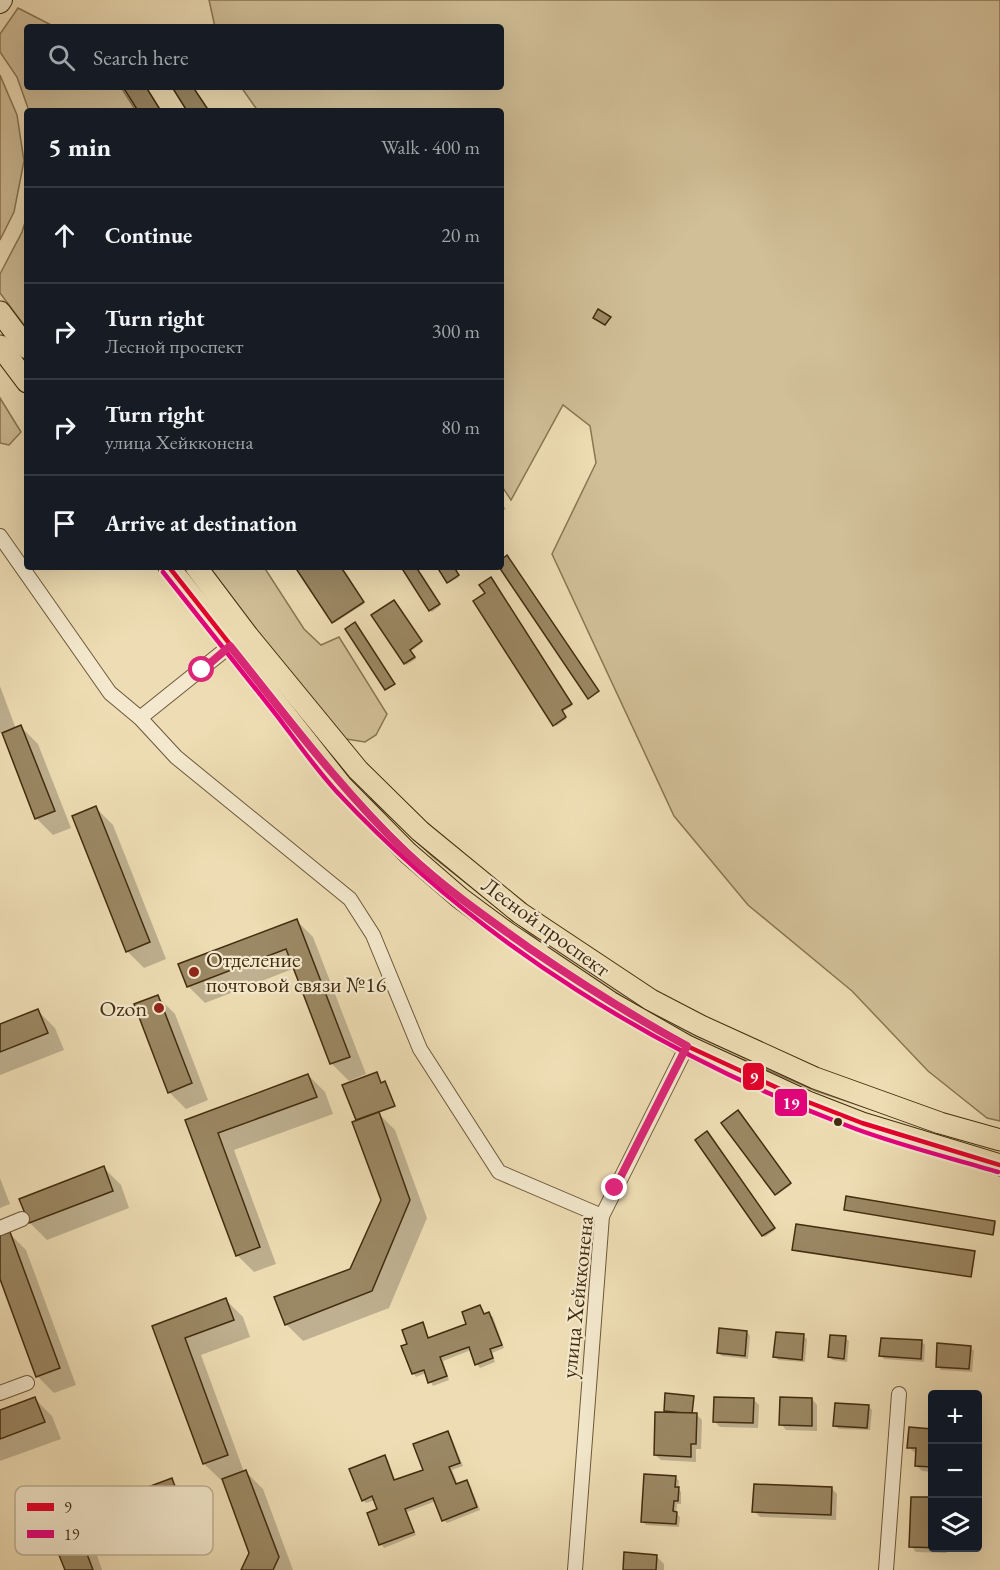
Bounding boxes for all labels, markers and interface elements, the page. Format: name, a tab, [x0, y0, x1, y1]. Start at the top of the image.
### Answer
search box	[24, 24, 504, 90]
icon: search	[45, 41, 78, 74]
text: Search here	[93, 43, 188, 72]
text: 5 min	[48, 130, 111, 164]
text: Walk · 400 m	[381, 134, 480, 160]
icon: ahead	[48, 219, 81, 252]
text: Continue	[105, 221, 192, 250]
text: 20 m	[441, 222, 480, 248]
text: Turn right	[105, 304, 204, 333]
icon: right	[48, 315, 81, 348]
text: 300 m	[432, 318, 480, 344]
text: Лесной проспект	[105, 333, 243, 359]
text: Turn right	[105, 400, 204, 429]
icon: right	[48, 411, 81, 444]
text: 80 m	[441, 414, 480, 440]
text: улица Хейкконена	[105, 429, 253, 455]
icon: arrive	[48, 507, 81, 540]
text: Arrive at destination	[105, 509, 297, 538]
route start	[188, 656, 214, 682]
street label: Лесной проспект	[476, 871, 616, 983]
place label: Отделение почтовой связи №16	[206, 945, 387, 999]
marker: Отделение почтовой связи №16	[187, 965, 201, 979]
place label: Ozon	[99, 994, 147, 1023]
marker: Ozon	[152, 1001, 166, 1015]
line badge: 9	[742, 1062, 765, 1091]
text: 9	[750, 1067, 759, 1088]
line badge: 19	[774, 1088, 808, 1117]
text: 19	[783, 1093, 800, 1114]
unlabelled marker	[832, 1116, 844, 1128]
route end	[601, 1174, 627, 1200]
street label: улица Хейкконена	[554, 1214, 600, 1380]
map controls	[928, 1390, 982, 1552]
button: +	[928, 1390, 982, 1444]
button: −	[928, 1444, 982, 1498]
legend	[15, 1486, 213, 1555]
text: 9	[64, 1497, 72, 1518]
button: layers	[928, 1498, 982, 1552]
text: 19	[64, 1524, 80, 1545]

